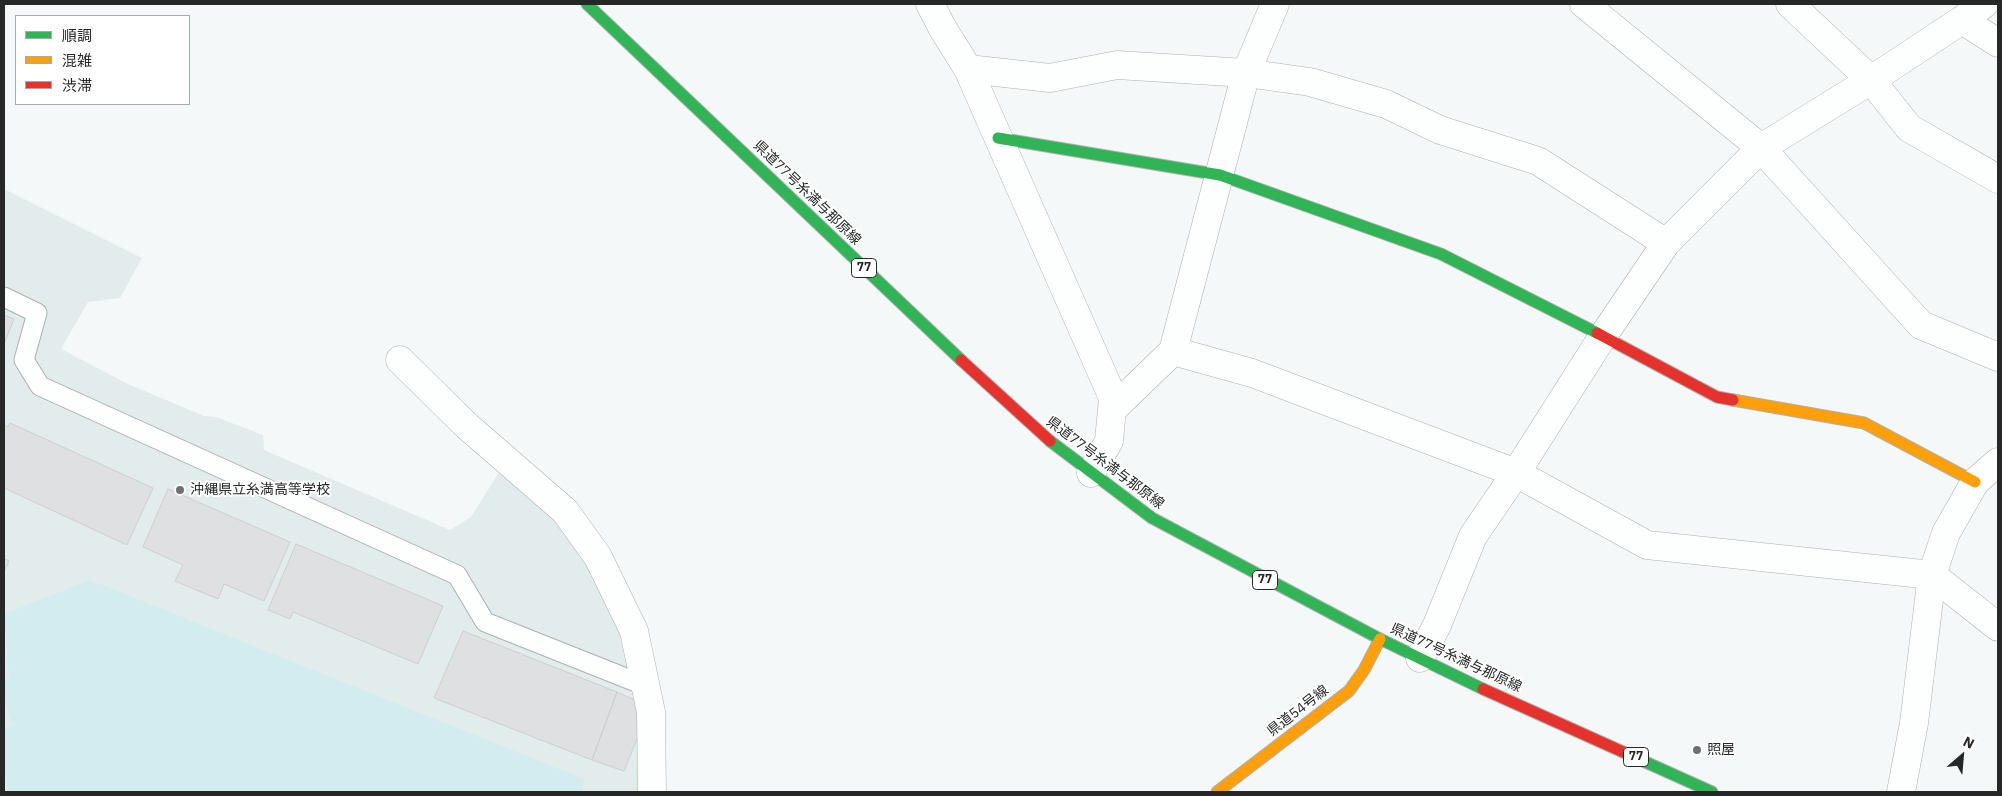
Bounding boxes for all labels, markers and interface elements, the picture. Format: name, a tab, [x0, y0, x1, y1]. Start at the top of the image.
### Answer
legend	[15, 15, 190, 105]
text: 順調	[62, 26, 92, 45]
text: 混雑	[62, 51, 92, 70]
text: 渋滞	[62, 76, 92, 95]
street label: 県道77号糸満与那原線	[750, 137, 864, 249]
road number: 77	[852, 258, 876, 278]
street label: 県道77号糸満与那原線	[1043, 413, 1167, 513]
place label: 沖縄県立糸満高等学校	[190, 482, 330, 498]
marker: 沖縄県立糸満高等学校	[174, 484, 186, 496]
road number: 77	[1252, 570, 1278, 590]
street label: 県道77号糸満与那原線	[1388, 620, 1524, 696]
street label: 県道54号線	[1264, 682, 1332, 740]
north arrow	[1937, 731, 1987, 781]
text: N	[1960, 732, 1977, 753]
place label: 照屋	[1707, 742, 1735, 758]
marker: 照屋	[1691, 744, 1703, 756]
road number: 77	[1624, 748, 1648, 766]

